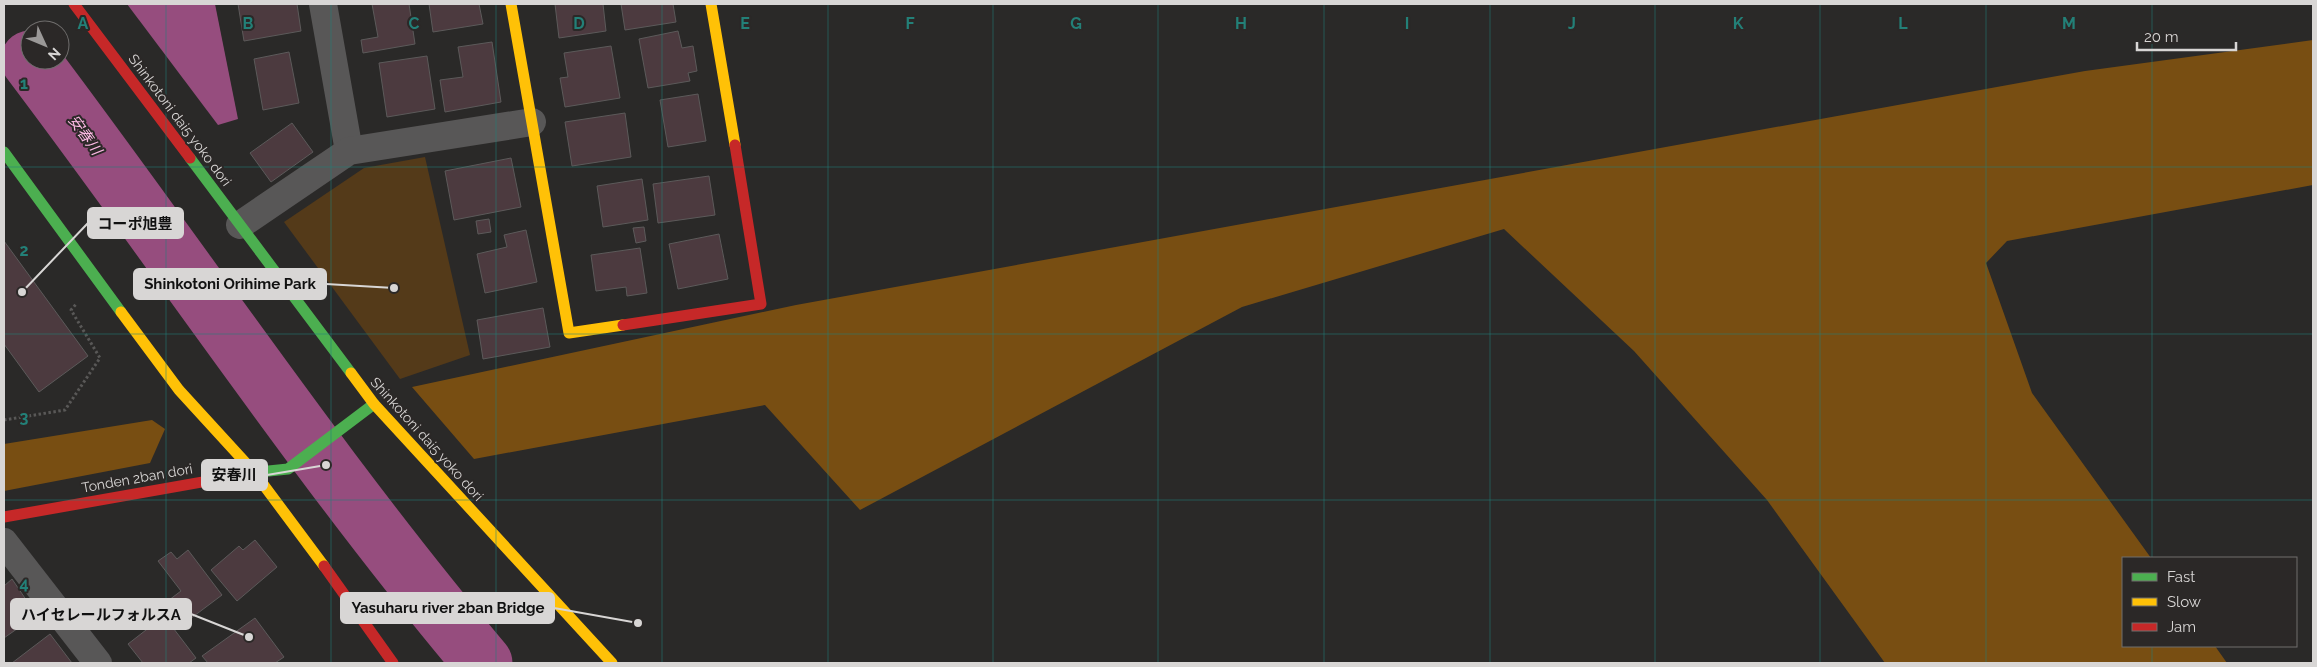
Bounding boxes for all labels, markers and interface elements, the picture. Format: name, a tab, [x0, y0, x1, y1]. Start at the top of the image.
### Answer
text: A	[78, 14, 89, 33]
text: B	[243, 14, 254, 33]
text: C	[409, 14, 420, 33]
text: D	[573, 14, 585, 33]
text: E	[740, 14, 750, 33]
text: F	[905, 14, 915, 33]
text: G	[1070, 14, 1082, 33]
text: H	[1235, 14, 1247, 33]
text: I	[1405, 14, 1409, 33]
text: J	[1568, 14, 1576, 33]
text: K	[1733, 14, 1744, 33]
text: L	[1898, 14, 1908, 33]
text: M	[2062, 14, 2076, 33]
north arrow	[20, 20, 70, 70]
scale bar	[2137, 20, 2236, 52]
text: 20 m	[2144, 28, 2179, 46]
text: N	[45, 45, 64, 63]
street label: Shinkotoni dai5 yoko dori	[125, 51, 235, 189]
text: 1	[20, 74, 28, 93]
water label: 安春川	[64, 112, 107, 160]
callout: コーポ旭豊	[88, 208, 183, 238]
text: コーポ旭豊	[97, 215, 173, 233]
text: 2	[19, 241, 29, 260]
callout: Shinkotoni Orihime Park	[134, 269, 326, 299]
text: Shinkotoni Orihime Park	[144, 275, 316, 293]
street label: Shinkotoni dai5 yoko dori	[367, 374, 487, 504]
text: 3	[20, 408, 29, 427]
street label: Tonden 2ban dori	[80, 460, 194, 496]
callout: 安春川	[202, 460, 267, 490]
text: 安春川	[211, 466, 257, 484]
legend	[2122, 557, 2297, 647]
text: Fast	[2167, 568, 2195, 586]
text: 4	[19, 574, 29, 593]
callout: Yasuharu river 2ban Bridge	[341, 593, 554, 623]
text: Slow	[2167, 593, 2201, 611]
callout: ハイセレールフォルスA	[11, 599, 191, 629]
text: Yasuharu river 2ban Bridge	[351, 599, 545, 617]
text: ハイセレールフォルスA	[21, 606, 182, 624]
text: Jam	[2167, 618, 2196, 636]

